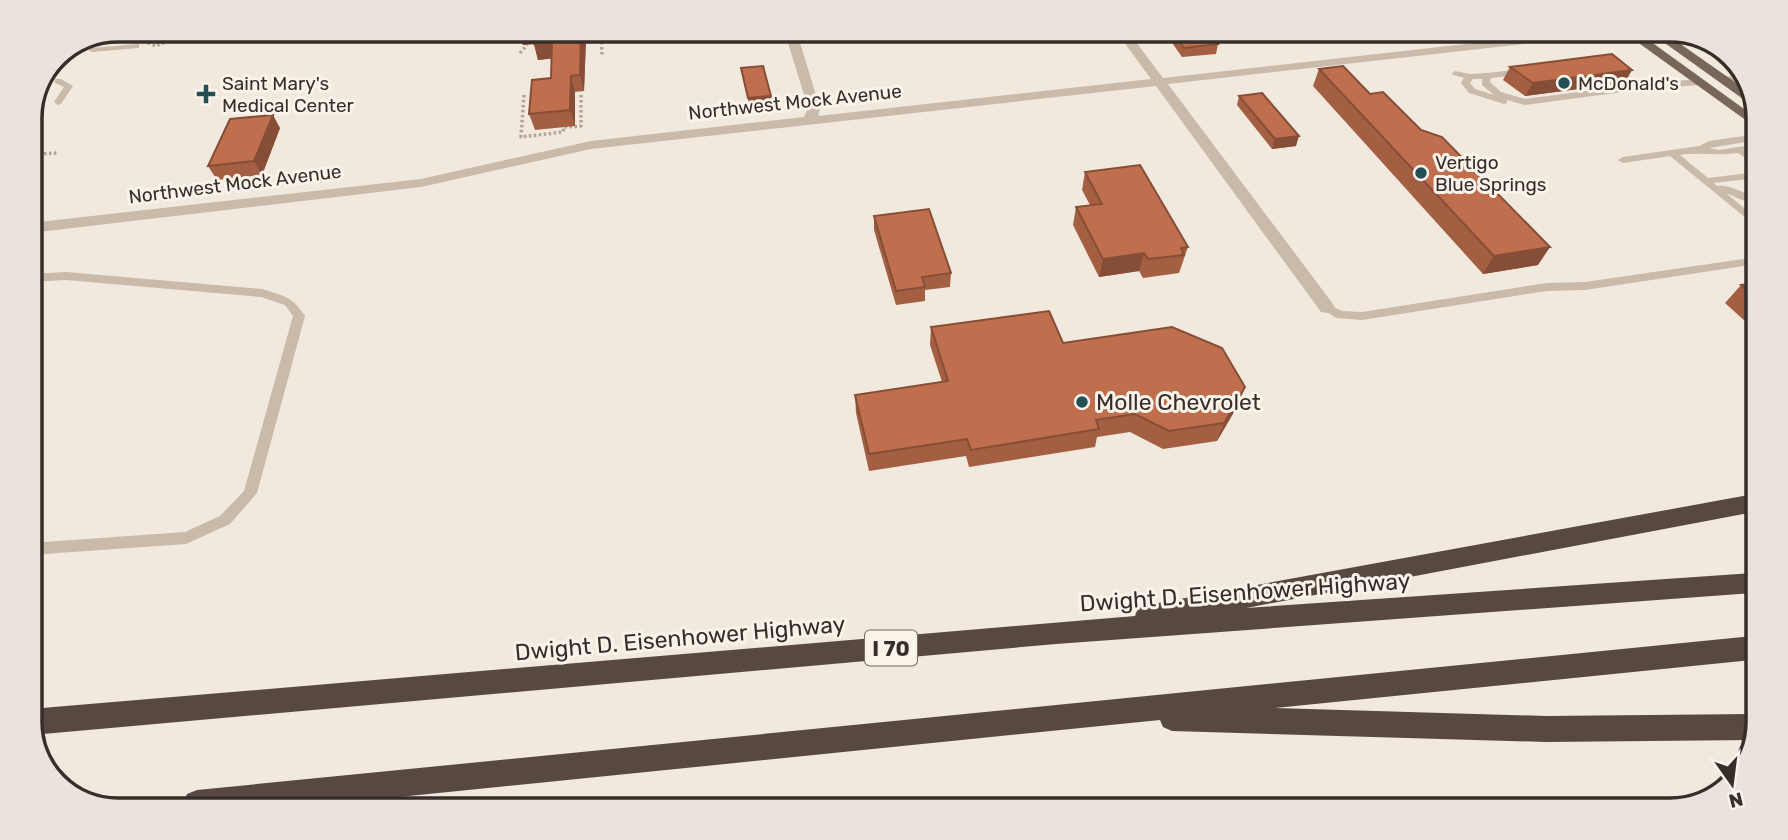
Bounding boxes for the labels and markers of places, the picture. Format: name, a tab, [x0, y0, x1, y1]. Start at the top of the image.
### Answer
place label: Saint Mary's Medical Center	[222, 72, 355, 117]
place label: McDonald's	[1578, 72, 1679, 95]
marker: McDonald's	[1556, 75, 1572, 91]
marker: Saint Mary's Medical Center	[196, 84, 216, 104]
place label: Vertigo Blue Springs	[1435, 151, 1547, 196]
marker: Vertigo Blue Springs	[1413, 165, 1429, 181]
place label: Molle Chevrolet	[1096, 388, 1261, 416]
marker: Molle Chevrolet	[1074, 394, 1090, 410]

